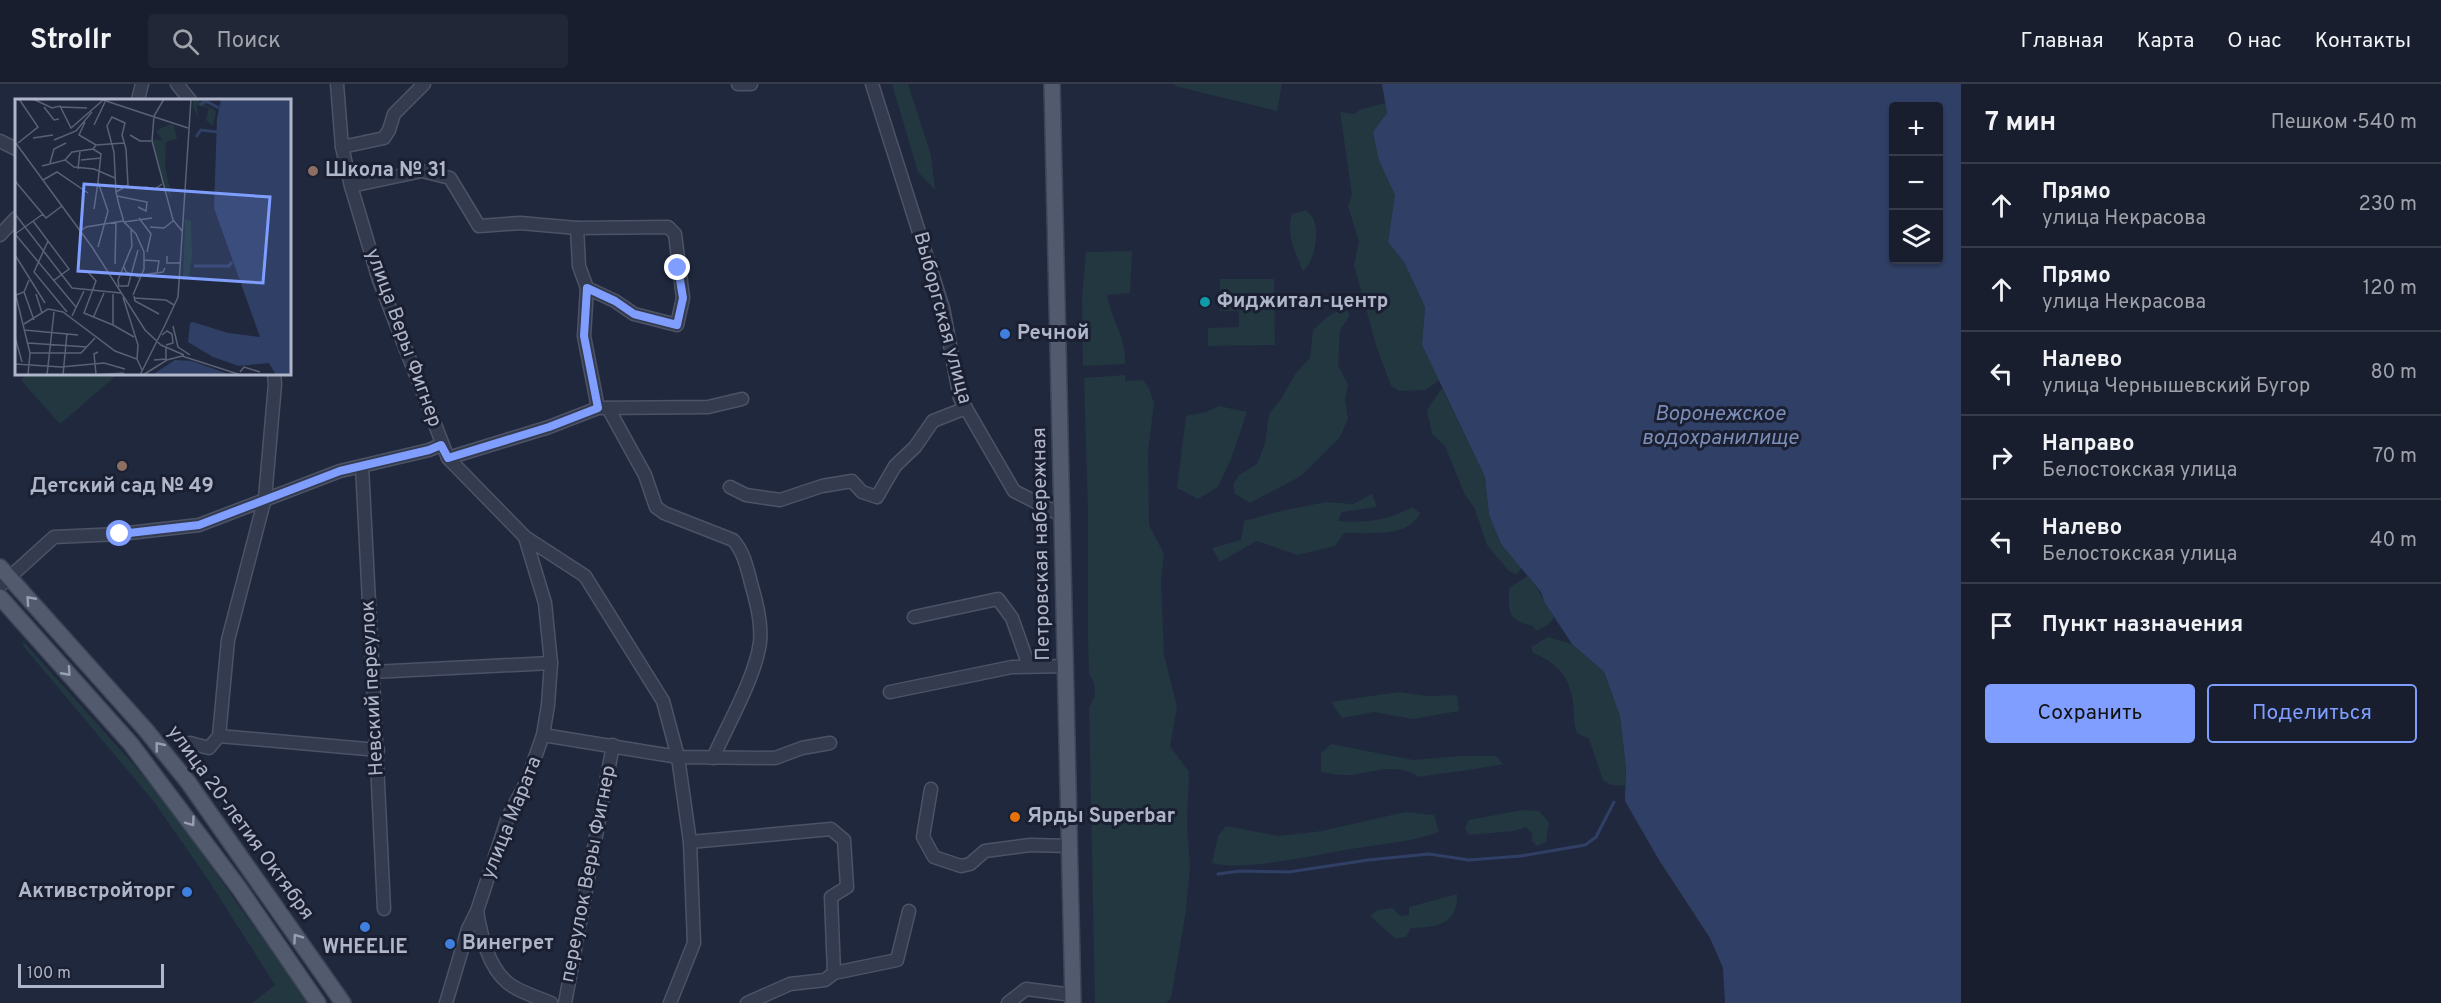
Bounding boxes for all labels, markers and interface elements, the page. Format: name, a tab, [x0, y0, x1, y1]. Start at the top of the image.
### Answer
search box	[148, 14, 568, 68]
text: Strollr	[30, 23, 112, 59]
icon: search	[169, 25, 202, 58]
text: Поиск	[217, 28, 281, 55]
text: Главная	[2020, 28, 2104, 55]
text: Карта	[2137, 28, 2194, 55]
text: О нас	[2227, 28, 2282, 55]
text: Контакты	[2315, 28, 2411, 55]
inset map	[15, 99, 291, 375]
map controls	[1889, 102, 1943, 264]
button: +	[1889, 102, 1943, 156]
text: 7 мин	[1985, 107, 2056, 140]
text: Пешком · 540 m	[2271, 110, 2417, 136]
button: −	[1889, 156, 1943, 210]
place label: Школа № 31	[325, 158, 447, 184]
marker: Школа № 31	[306, 164, 320, 178]
text: Прямо	[2042, 179, 2111, 206]
icon: ahead	[1985, 189, 2018, 222]
text: 230 m	[2358, 192, 2417, 218]
text: улица Некрасова	[2042, 206, 2206, 232]
button: layers	[1889, 210, 1943, 264]
street label: Выборгская улица	[907, 229, 977, 407]
street label: улица Веры Фигнер	[359, 245, 447, 431]
route end	[664, 254, 690, 280]
text: Прямо	[2042, 263, 2111, 290]
icon: ahead	[1985, 273, 2018, 306]
text: 120 m	[2363, 276, 2417, 302]
place label: Фиджитал-центр	[1217, 289, 1388, 315]
text: улица Некрасова	[2042, 290, 2206, 316]
marker: Фиджитал-центр	[1198, 295, 1212, 309]
place label: Речной	[1017, 321, 1089, 347]
marker: Речной	[998, 327, 1012, 341]
text: Налево	[2042, 347, 2122, 374]
icon: left	[1985, 357, 2018, 390]
text: 80 m	[2371, 360, 2417, 386]
text: улица Чернышевский Бугор	[2042, 374, 2310, 400]
water label: Воронежское водохранилище	[1642, 401, 1800, 452]
street label: Петровская набережная	[1027, 427, 1057, 661]
text: Направо	[2042, 431, 2134, 458]
icon: right	[1985, 441, 2018, 474]
text: 70 m	[2373, 444, 2417, 470]
text: Белостокская улица	[2042, 458, 2237, 484]
marker: Детский сад № 49	[115, 459, 129, 473]
place label: Детский сад № 49	[30, 474, 214, 500]
text: Налево	[2042, 515, 2122, 542]
route start	[106, 520, 132, 546]
icon: left	[1985, 525, 2018, 558]
text: 40 m	[2370, 528, 2417, 554]
text: Белостокская улица	[2042, 542, 2237, 568]
one-way arrow	[26, 596, 37, 606]
street label: Невский переулок	[355, 599, 391, 777]
icon: arrive	[1985, 609, 2018, 642]
text: Пункт назначения	[2042, 612, 2243, 639]
one-way arrow	[60, 665, 71, 676]
button: Сохранить	[1985, 684, 2195, 743]
button: Поделиться	[2207, 684, 2417, 743]
street label: улица 20-летия Октября	[161, 720, 319, 926]
one-way arrow	[155, 742, 166, 753]
street label: улица Марата	[476, 753, 548, 883]
street label: переулок Веры Фигнер	[555, 763, 623, 985]
place label: Ярды Superbar	[1027, 804, 1176, 830]
marker: Ярды Superbar	[1008, 810, 1022, 824]
one-way arrow	[184, 816, 195, 827]
place label: Активстройторг	[18, 879, 175, 905]
marker: Активстройторг	[180, 885, 194, 899]
marker: WHEELIE	[358, 920, 372, 934]
place label: Винегрет	[462, 931, 554, 957]
one-way arrow	[293, 933, 304, 944]
place label: WHEELIE	[322, 935, 408, 961]
marker: Винегрет	[443, 937, 457, 951]
scale bar	[18, 961, 164, 988]
text: 100 m	[27, 964, 71, 984]

